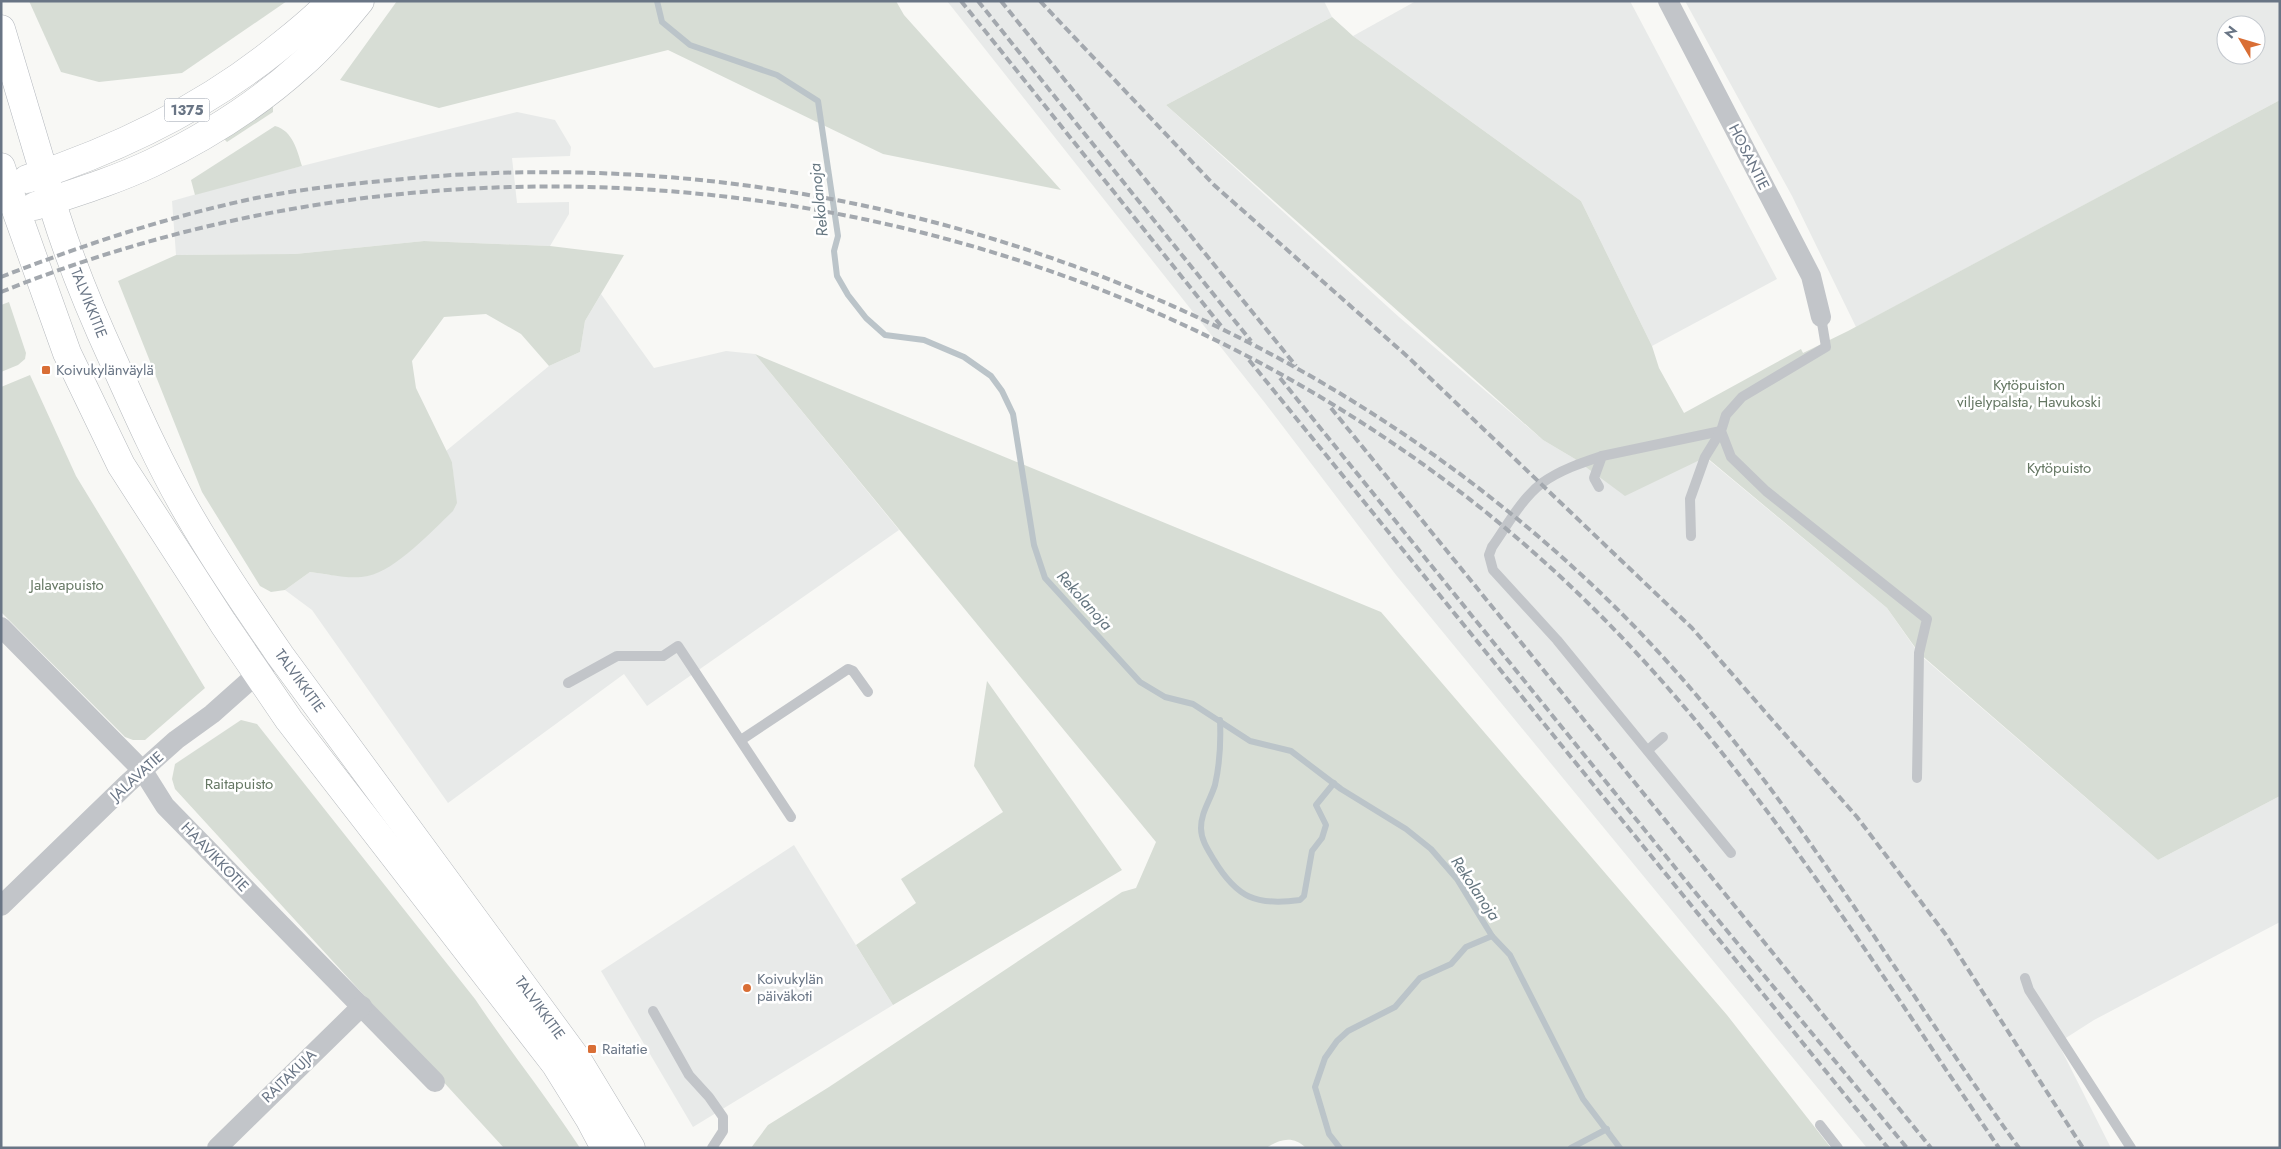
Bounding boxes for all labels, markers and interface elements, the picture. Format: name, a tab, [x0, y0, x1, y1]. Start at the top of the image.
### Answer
north arrow	[2216, 15, 2266, 65]
text: N	[2219, 21, 2242, 43]
road number: 1375	[164, 98, 210, 122]
street label: HOSANTIE	[1723, 120, 1775, 194]
water label: Rekolanoja	[803, 162, 834, 238]
street label: TALVIKKITIE	[65, 265, 113, 341]
place label: Koivukylänväylä	[56, 359, 154, 381]
marker: Koivukylänväylä	[40, 364, 52, 376]
park label: Kytöpuiston viljelypalsta, Havukoski	[1957, 374, 2101, 413]
park label: Kytöpuisto	[2027, 457, 2091, 479]
water label: Rekolanoja	[1051, 565, 1118, 635]
park label: Jalavapuisto	[28, 574, 104, 596]
street label: TALVIKKITIE	[269, 645, 331, 717]
street label: JALAVATIE	[104, 746, 169, 807]
park label: Raitapuisto	[205, 773, 273, 795]
street label: HAAVIKKOTIE	[176, 817, 254, 897]
water label: Rekolanoja	[1445, 851, 1506, 925]
place label: Koivukylän päiväkoti	[757, 968, 824, 1007]
street label: TALVIKKITIE	[509, 972, 571, 1044]
marker: Koivukylän päiväkoti	[741, 982, 753, 994]
place label: Raitatie	[602, 1038, 648, 1060]
marker: Raitatie	[586, 1043, 598, 1055]
street label: RAITAKUJA	[257, 1044, 321, 1108]

